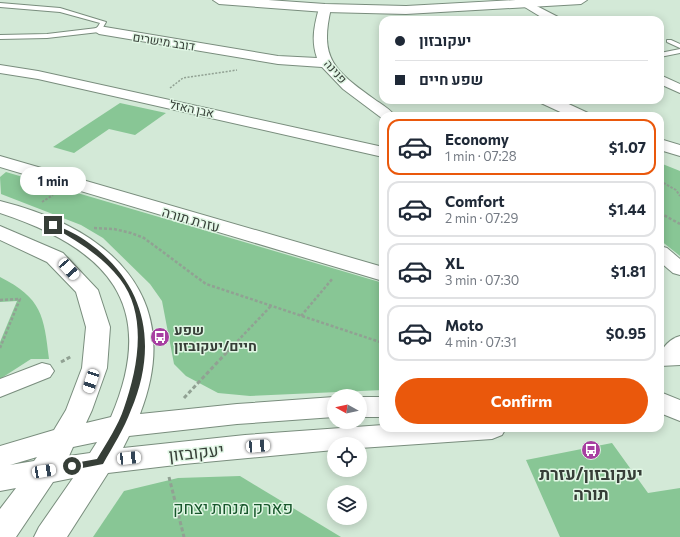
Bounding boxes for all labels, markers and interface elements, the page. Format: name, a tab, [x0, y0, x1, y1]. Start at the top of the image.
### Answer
street label: דובב מישרים	[132, 29, 196, 53]
text: יעקובזון	[419, 31, 471, 49]
street label: פנינה	[322, 56, 350, 86]
text: שפע חיים	[419, 70, 483, 88]
street label: אבן האזל	[169, 96, 216, 120]
icon: car	[397, 129, 433, 165]
text: Economy	[445, 130, 509, 148]
text: $1.07	[609, 138, 646, 156]
text: 1 min · 07:28	[445, 148, 517, 164]
callout: 1 min	[20, 167, 86, 195]
text: 1 min	[38, 173, 68, 189]
icon: car	[397, 191, 433, 227]
text: Comfort	[445, 192, 505, 210]
text: $1.44	[608, 200, 646, 218]
street label: עזרת תורה	[160, 203, 222, 235]
text: 2 min · 07:29	[445, 210, 518, 226]
route end	[44, 216, 62, 234]
icon: car	[397, 253, 433, 289]
text: XL	[445, 254, 464, 272]
car	[57, 256, 81, 282]
text: $1.81	[611, 262, 646, 280]
text: 3 min · 07:30	[445, 272, 519, 288]
icon: car	[397, 315, 433, 351]
text: Moto	[445, 316, 484, 334]
place label: שפע חיים/יעקובזון	[174, 321, 257, 354]
text: $0.95	[606, 324, 646, 342]
bus stop icon: שפע חיים/יעקובזון	[149, 326, 171, 348]
text: 4 min · 07:31	[445, 334, 517, 350]
car	[82, 368, 100, 394]
button: Confirm	[395, 378, 648, 424]
north arrow	[327, 389, 367, 429]
map controls	[327, 389, 367, 525]
button: locate	[327, 437, 367, 477]
street label: יעקובזון	[167, 439, 225, 465]
car	[246, 439, 270, 453]
bus stop icon: יעקובזון/עזרת תורה	[580, 439, 602, 461]
car	[116, 451, 142, 465]
route start	[63, 457, 81, 475]
car	[31, 463, 57, 479]
place label: יעקובזון/עזרת תורה	[539, 463, 643, 504]
button: layers	[327, 485, 367, 525]
park label: פארק מנחת יצחק	[173, 497, 293, 518]

